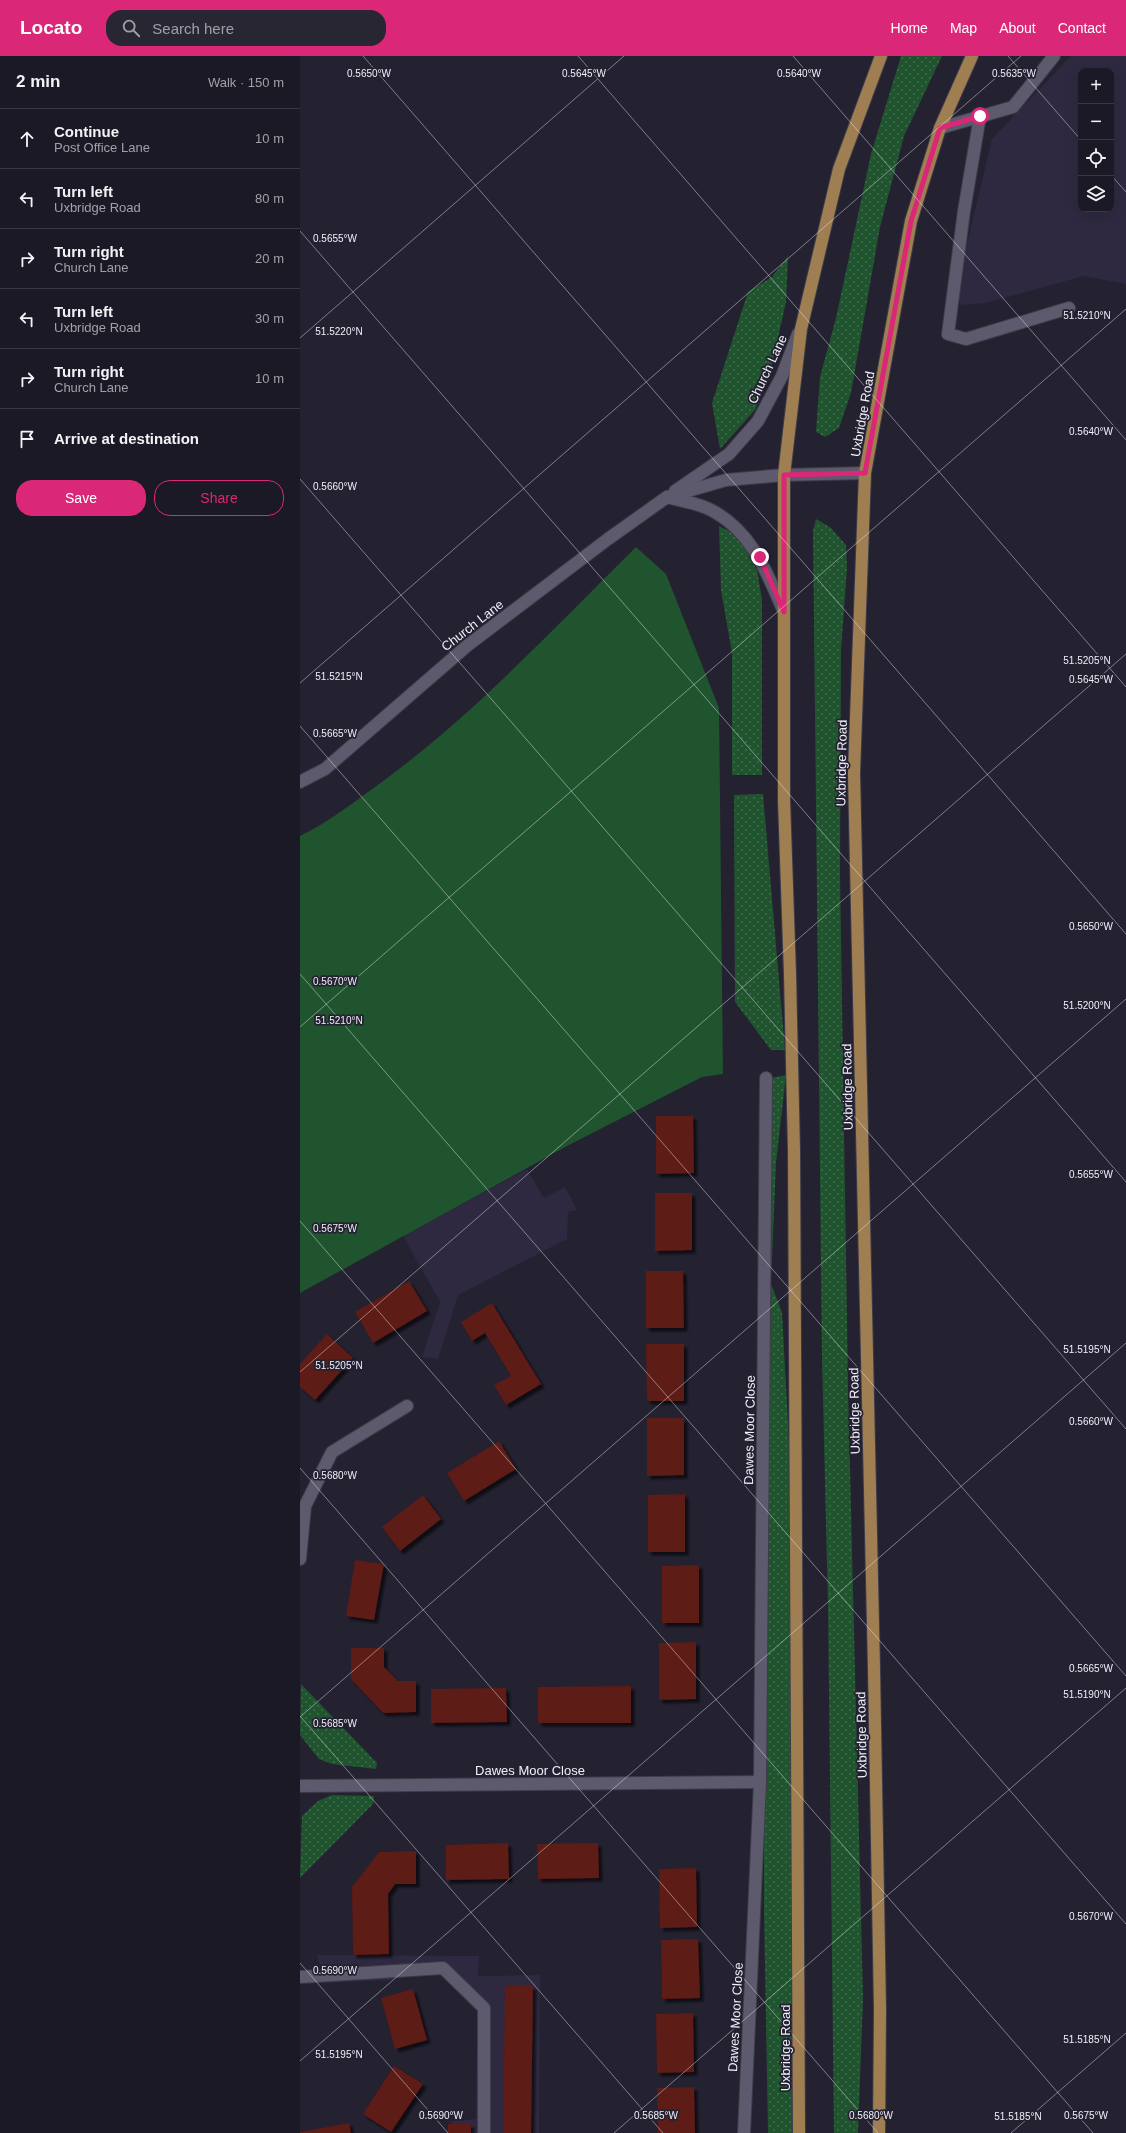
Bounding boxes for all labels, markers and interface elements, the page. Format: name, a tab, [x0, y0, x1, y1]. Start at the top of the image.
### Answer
search box	[106, 10, 386, 46]
text: Locato	[20, 17, 82, 38]
icon: search	[120, 17, 142, 39]
text: Search here	[152, 20, 234, 37]
text: Home	[891, 20, 928, 36]
text: Map	[950, 20, 977, 36]
text: About	[999, 20, 1036, 36]
text: Contact	[1058, 20, 1106, 36]
text: 0.5650°W	[347, 68, 392, 79]
text: 0.5645°W	[562, 68, 607, 79]
text: 0.5640°W	[777, 68, 822, 79]
text: 0.5635°W	[992, 68, 1037, 79]
map controls	[1078, 68, 1114, 212]
button: +	[1078, 68, 1114, 104]
text: 2 min	[16, 72, 60, 91]
text: Walk · 150 m	[208, 75, 284, 90]
button: −	[1078, 104, 1114, 140]
route start	[971, 107, 989, 125]
text: Continue	[54, 123, 119, 140]
icon: ahead	[16, 128, 38, 150]
text: 10 m	[255, 131, 284, 146]
text: Post Office Lane	[54, 140, 150, 155]
button: locate	[1078, 140, 1114, 176]
button: layers	[1078, 176, 1114, 212]
text: Turn left	[54, 183, 113, 200]
icon: left	[16, 188, 38, 210]
text: 80 m	[255, 191, 284, 206]
text: Uxbridge Road	[54, 200, 141, 215]
text: 0.5655°W	[313, 233, 358, 244]
text: Turn right	[54, 243, 124, 260]
icon: right	[16, 248, 38, 270]
text: 20 m	[255, 251, 284, 266]
text: Church Lane	[54, 260, 128, 275]
text: Turn left	[54, 303, 113, 320]
icon: left	[16, 308, 38, 330]
text: 51.5210°N	[1063, 310, 1111, 321]
text: 30 m	[255, 311, 284, 326]
text: Uxbridge Road	[54, 320, 141, 335]
text: 51.5220°N	[315, 326, 363, 337]
street label: Church Lane	[745, 332, 790, 406]
text: Turn right	[54, 363, 124, 380]
icon: right	[16, 368, 38, 390]
street label: Uxbridge Road	[848, 370, 877, 458]
text: 10 m	[255, 371, 284, 386]
text: Church Lane	[54, 380, 128, 395]
text: 0.5640°W	[1069, 426, 1114, 437]
icon: arrive	[16, 428, 38, 450]
text: Arrive at destination	[54, 430, 199, 447]
button: Save	[16, 480, 146, 516]
button: Share	[154, 480, 284, 516]
text: 0.5660°W	[313, 481, 358, 492]
route end	[751, 548, 769, 566]
street label: Church Lane	[438, 597, 506, 654]
text: 51.5205°N	[1063, 655, 1111, 666]
text: 51.5215°N	[315, 671, 363, 682]
text: 0.5645°W	[1069, 674, 1114, 685]
street label: Uxbridge Road	[833, 720, 850, 806]
text: 0.5665°W	[313, 728, 358, 739]
text: 0.5650°W	[1069, 921, 1114, 932]
text: 0.5670°W	[313, 976, 358, 987]
text: 51.5200°N	[1063, 1000, 1111, 1011]
text: 51.5210°N	[315, 1015, 363, 1026]
street label: Uxbridge Road	[839, 1044, 856, 1130]
text: 0.5655°W	[1069, 1169, 1114, 1180]
text: 0.5675°W	[313, 1223, 358, 1234]
text: 51.5195°N	[1063, 1344, 1111, 1355]
text: 51.5205°N	[315, 1360, 363, 1371]
street label: Uxbridge Road	[846, 1368, 863, 1454]
street label: Dawes Moor Close	[741, 1375, 758, 1485]
text: 0.5660°W	[1069, 1416, 1114, 1427]
text: 0.5680°W	[313, 1470, 358, 1481]
text: 0.5665°W	[1069, 1663, 1114, 1674]
text: 51.5190°N	[1063, 1689, 1111, 1700]
street label: Uxbridge Road	[853, 1692, 870, 1778]
text: 0.5685°W	[313, 1718, 358, 1729]
street label: Dawes Moor Close	[475, 1763, 585, 1778]
text: 0.5670°W	[1069, 1911, 1114, 1922]
street label: Dawes Moor Close	[725, 1962, 746, 2072]
text: 0.5690°W	[313, 1965, 358, 1976]
street label: Uxbridge Road	[778, 2005, 793, 2091]
text: 51.5185°N	[1063, 2034, 1111, 2045]
text: 51.5195°N	[315, 2049, 363, 2060]
text: 0.5690°W	[419, 2110, 464, 2121]
text: 0.5685°W	[634, 2110, 679, 2121]
text: 0.5680°W	[849, 2110, 894, 2121]
text: 0.5675°W	[1064, 2110, 1109, 2121]
text: 51.5185°N	[994, 2111, 1042, 2122]

